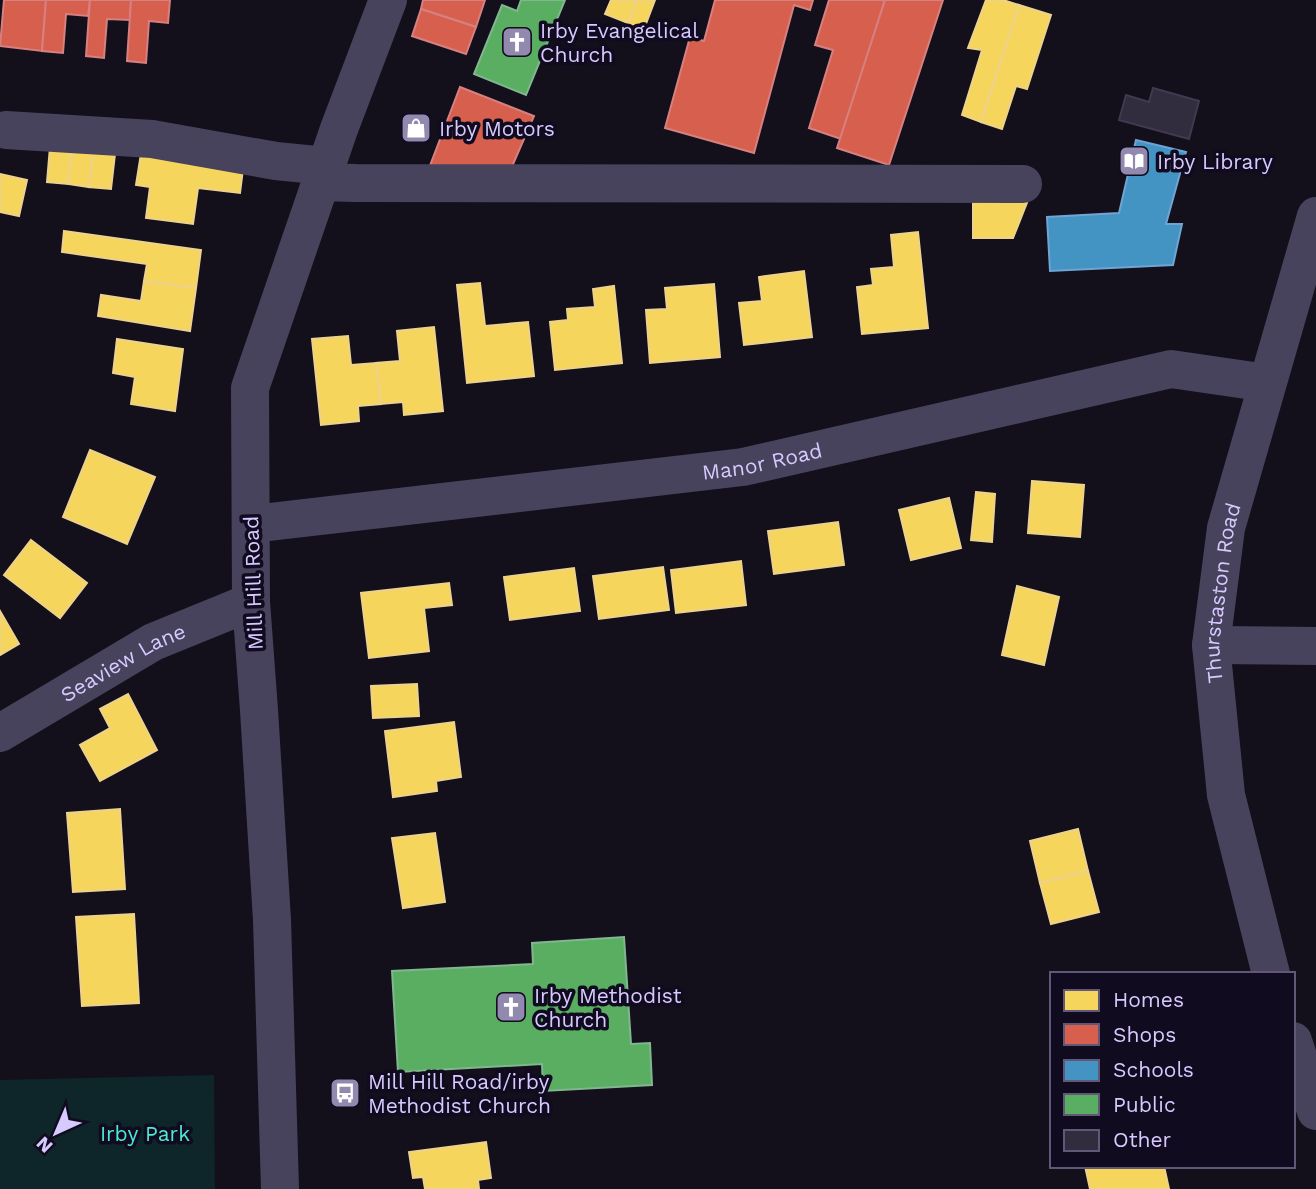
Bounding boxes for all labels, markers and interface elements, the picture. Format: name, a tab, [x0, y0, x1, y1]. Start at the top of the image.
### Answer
place label: Irby Evangelical Church	[540, 18, 699, 67]
church icon: Irby Evangelical Church	[500, 25, 534, 59]
shop icon: Irby Motors	[399, 111, 433, 145]
place label: Irby Motors	[439, 116, 555, 141]
library icon: Irby Library	[1117, 144, 1151, 178]
place label: Irby Library	[1157, 149, 1273, 174]
street label: Manor Road	[701, 437, 824, 484]
street label: Thurstaston Road	[1199, 500, 1245, 684]
street label: Mill Hill Road	[238, 515, 268, 651]
street label: Seaview Lane	[56, 618, 189, 707]
legend	[1050, 972, 1295, 1168]
place label: Irby Methodist Church	[534, 983, 682, 1032]
text: Homes	[1113, 987, 1184, 1012]
church icon: Irby Methodist Church	[494, 990, 528, 1024]
text: Shops	[1113, 1022, 1176, 1047]
text: Schools	[1113, 1057, 1194, 1082]
place label: Mill Hill Road/irby Methodist Church	[368, 1069, 551, 1118]
bus stop icon: Mill Hill Road/irby Methodist Church	[328, 1076, 362, 1110]
text: Public	[1113, 1092, 1176, 1117]
north arrow	[21, 1098, 91, 1168]
park label: Irby Park	[100, 1121, 190, 1146]
text: Other	[1113, 1127, 1172, 1152]
text: N	[31, 1132, 58, 1158]

